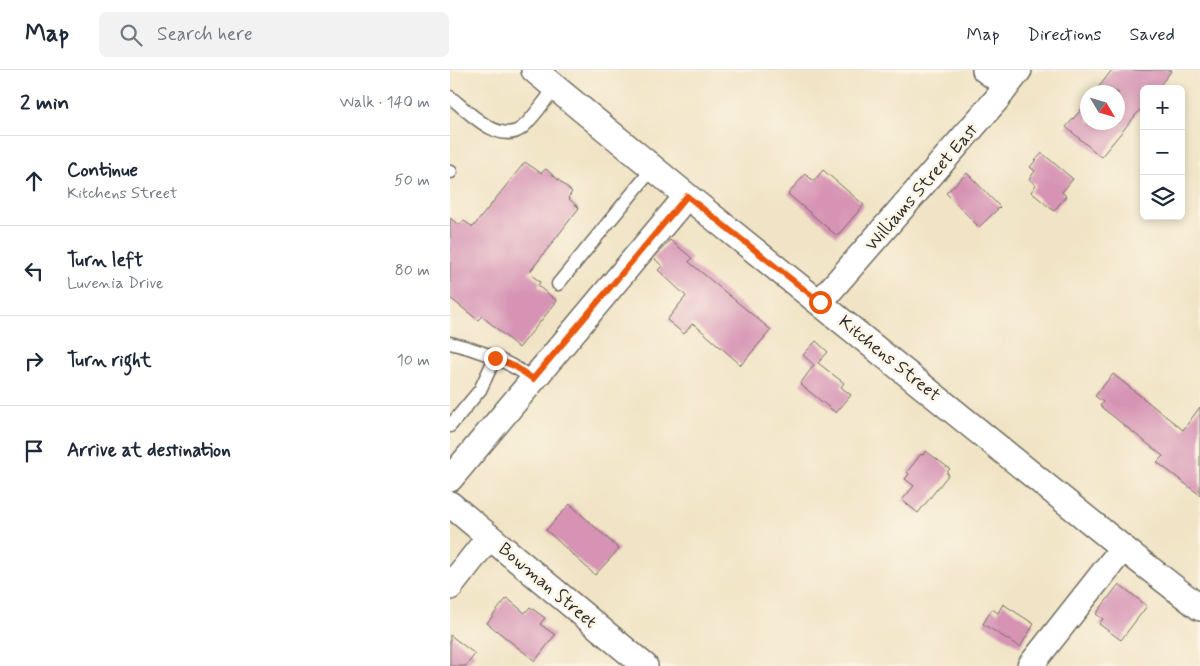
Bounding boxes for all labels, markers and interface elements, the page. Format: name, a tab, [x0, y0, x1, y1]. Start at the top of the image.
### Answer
search box	[99, 12, 449, 57]
text: Map	[25, 19, 69, 50]
icon: search	[117, 21, 145, 49]
text: Search here	[157, 22, 253, 47]
text: Map	[967, 23, 1000, 47]
text: Directions	[1028, 23, 1102, 47]
text: Saved	[1130, 23, 1175, 47]
north arrow	[1080, 85, 1125, 130]
map controls	[1140, 85, 1185, 220]
button: +	[1140, 85, 1185, 130]
text: 2 min	[20, 89, 69, 117]
text: Walk · 140 m	[340, 92, 430, 113]
street label: Williams Street East	[860, 119, 984, 256]
button: −	[1140, 130, 1185, 175]
text: Continue	[67, 158, 138, 183]
icon: ahead	[20, 167, 48, 195]
text: 50 m	[394, 170, 430, 191]
button: layers	[1140, 175, 1185, 220]
text: Kitchens Street	[67, 183, 178, 204]
text: Turn left	[67, 248, 143, 273]
icon: left	[20, 257, 48, 285]
text: 80 m	[395, 260, 430, 281]
text: Luvenia Drive	[67, 273, 164, 294]
route start	[809, 291, 832, 314]
street label: Kitchens Street	[833, 310, 945, 407]
icon: right	[20, 347, 48, 375]
route end	[484, 347, 507, 370]
text: Turn right	[67, 348, 151, 373]
text: 10 m	[397, 350, 430, 371]
icon: arrive	[20, 437, 48, 465]
text: Arrive at destination	[67, 438, 231, 463]
street label: Bowman Street	[493, 537, 602, 634]

